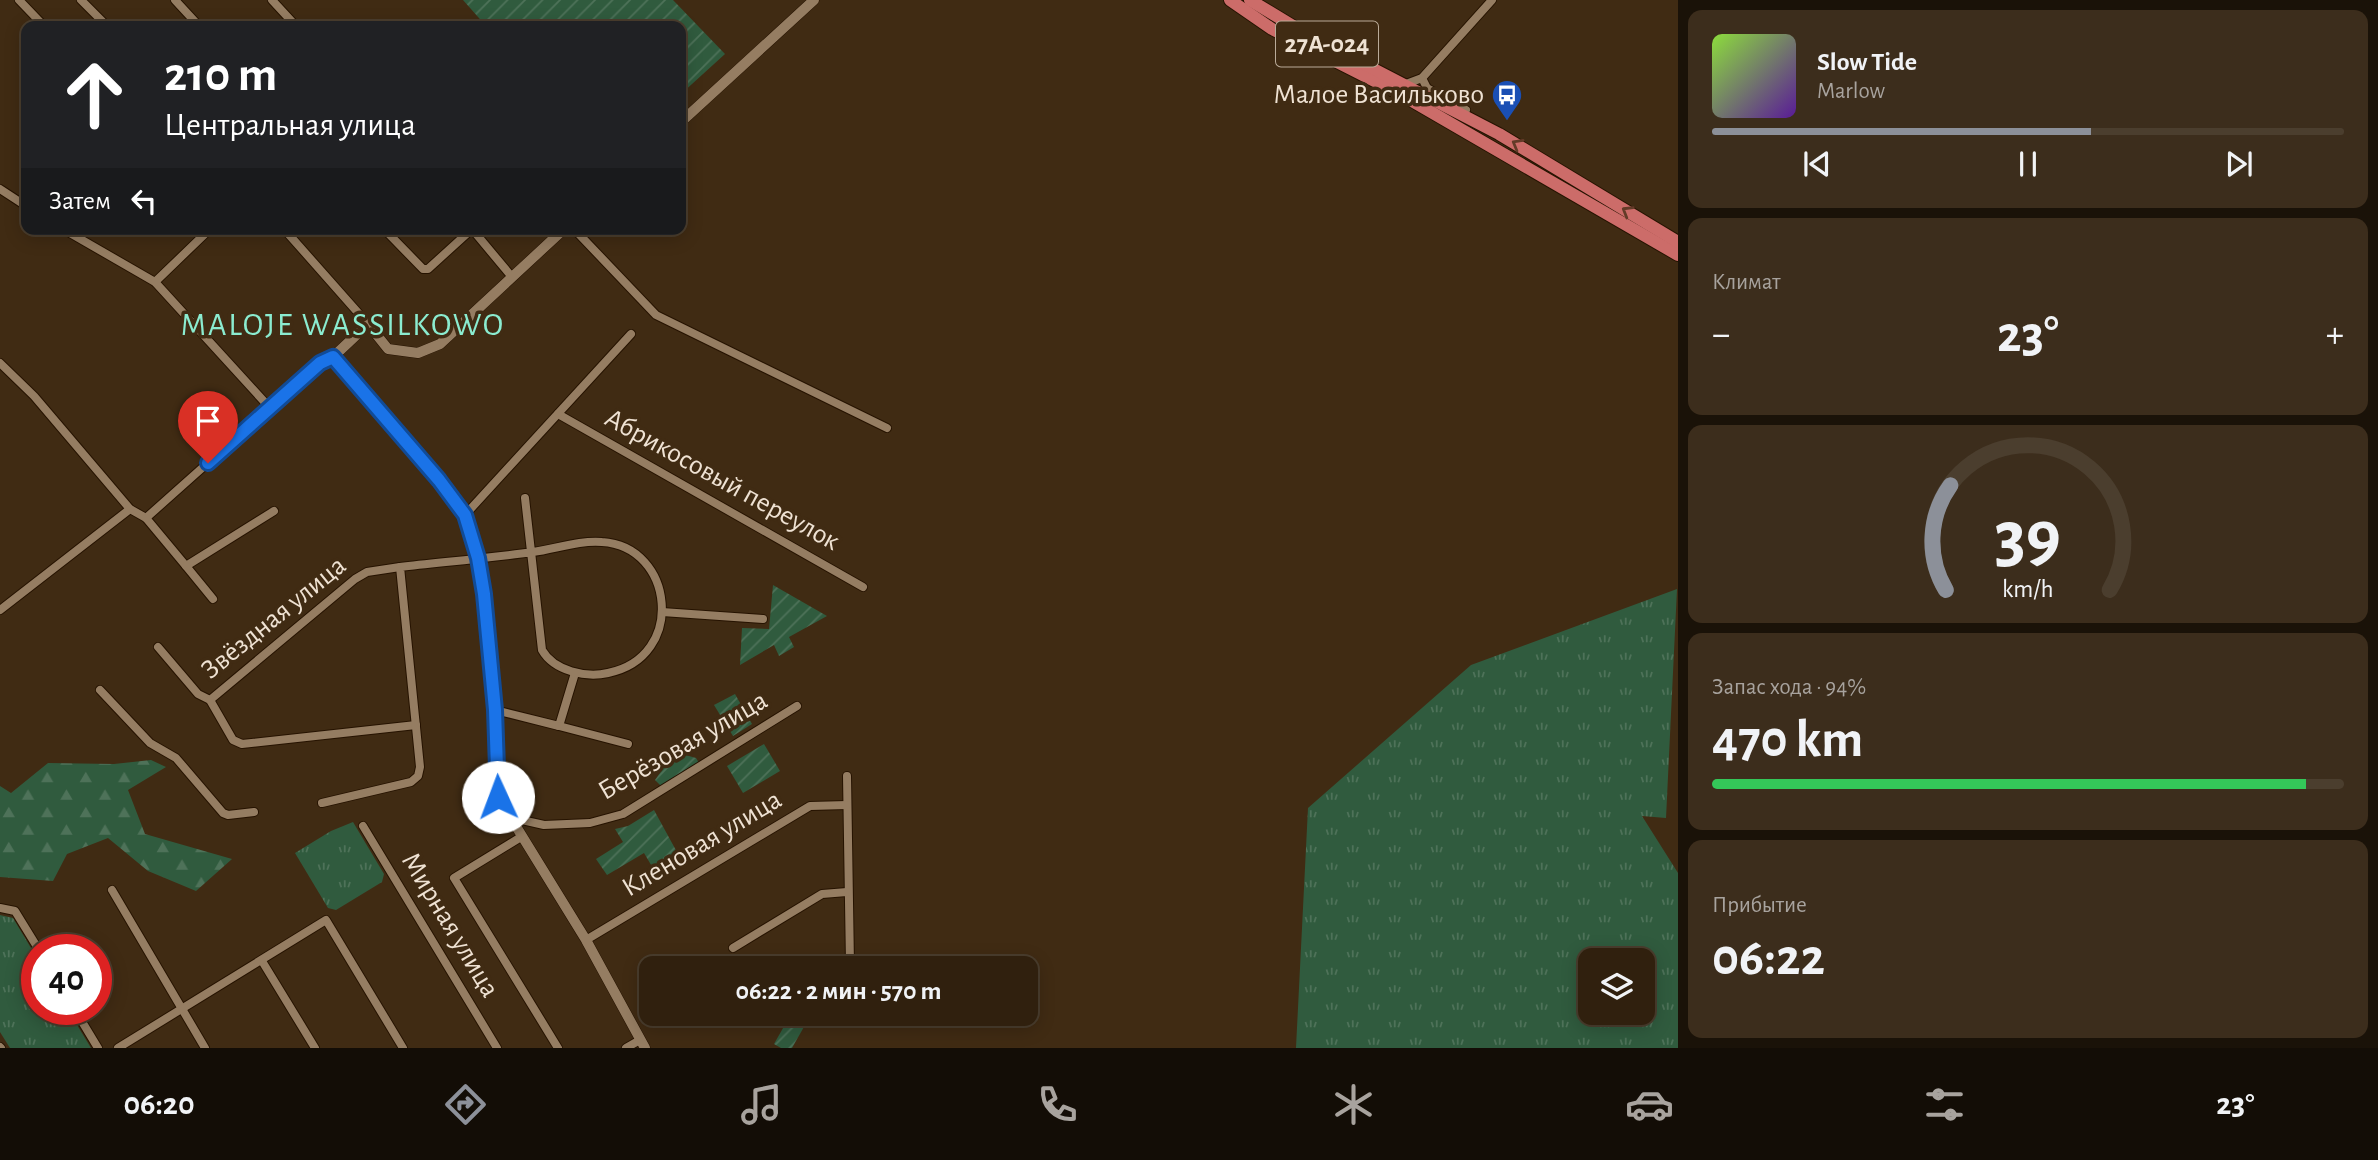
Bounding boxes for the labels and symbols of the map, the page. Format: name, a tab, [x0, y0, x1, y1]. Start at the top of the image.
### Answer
road number: 27А-024	[1276, 22, 1378, 66]
bus stop icon: Малое Васильково	[1490, 78, 1524, 122]
place label: Малое Васильково	[1273, 81, 1484, 109]
one-way arrow	[1512, 139, 1525, 152]
one-way arrow	[1621, 206, 1634, 219]
district label: MALOJE WASSILKOWO	[181, 309, 505, 341]
pin	[178, 391, 238, 463]
street label: Абрикосовый переулок	[600, 404, 844, 556]
street label: Звёздная улица	[196, 551, 352, 685]
street label: Берёзовая улица	[594, 686, 773, 806]
position arrow	[461, 760, 535, 834]
street label: Кленовая улица	[618, 785, 787, 902]
street label: Мирная улица	[396, 848, 504, 1002]
speed limit sign: 40	[21, 934, 112, 1025]

